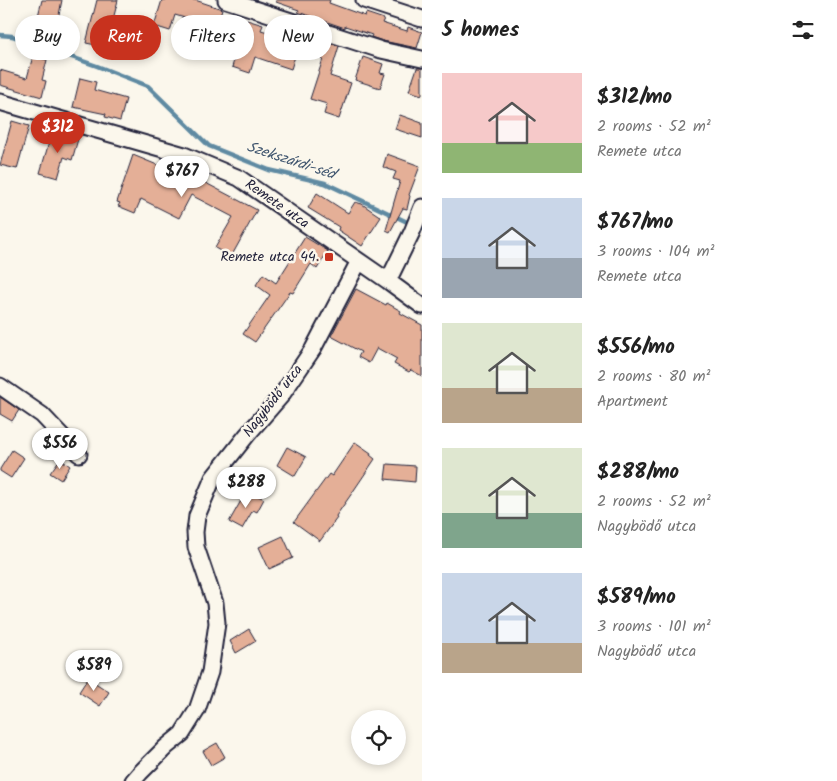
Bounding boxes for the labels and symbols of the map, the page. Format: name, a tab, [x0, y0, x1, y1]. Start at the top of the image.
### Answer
pin: $312	[28, 112, 88, 154]
water label: Szekszárdi-séd	[244, 135, 342, 188]
pin: $767	[152, 156, 212, 198]
street label: Remete utca	[240, 174, 314, 234]
place label: Remete utca 44.	[220, 246, 319, 268]
marker: Remete utca 44.	[323, 251, 335, 263]
street label: Nagybödő utca	[238, 360, 308, 442]
pin: $556	[30, 428, 90, 470]
pin: $288	[216, 466, 276, 509]
pin: $589	[64, 650, 124, 692]

